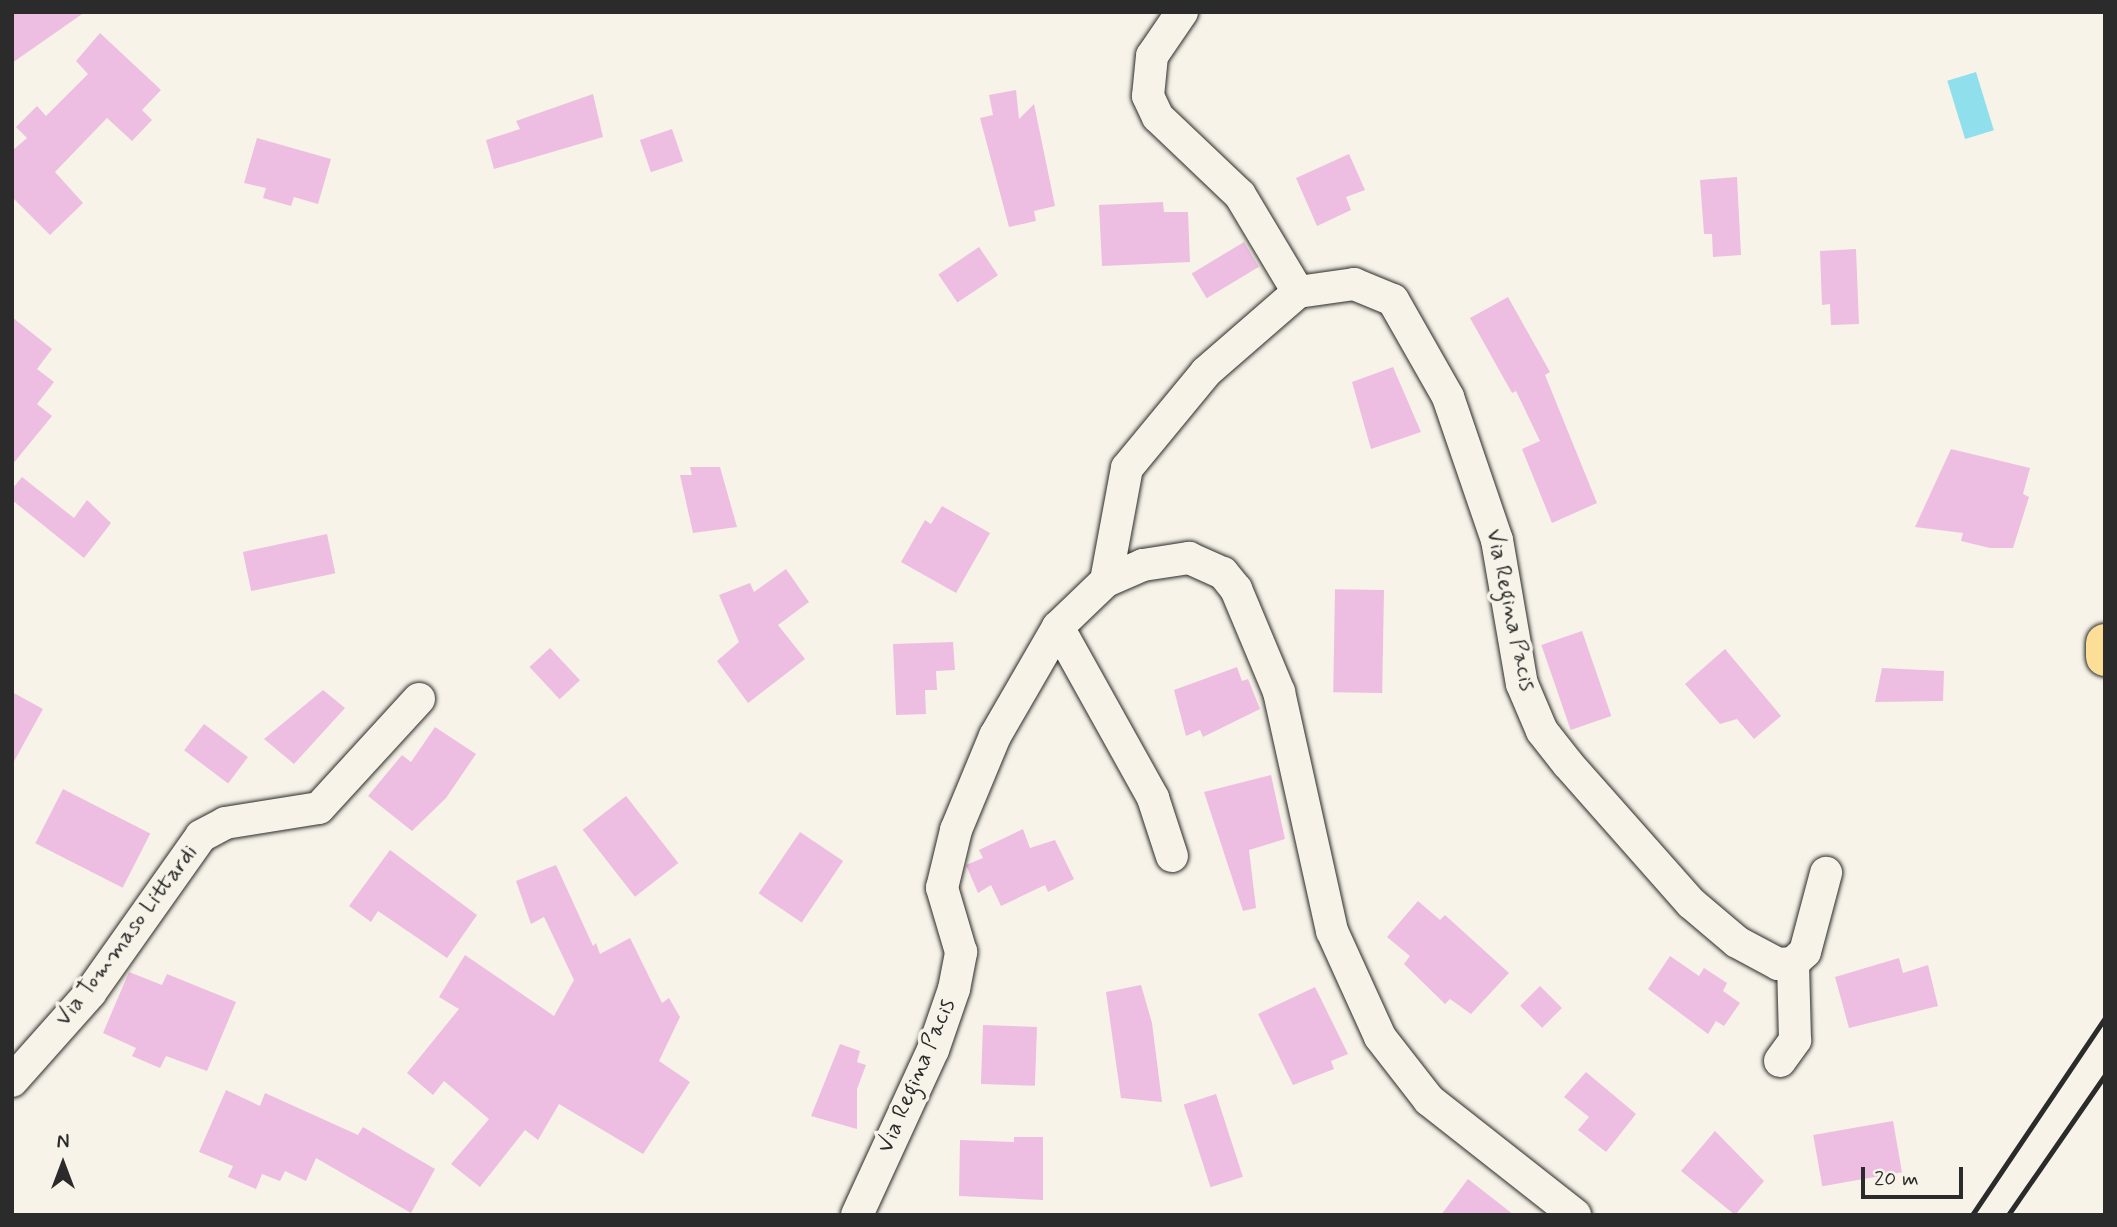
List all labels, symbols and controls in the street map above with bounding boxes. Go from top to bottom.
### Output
street label: Via Regina Pacis [1479,526,1541,694]
street label: Via Tommaso Littardi [49,839,205,1033]
street label: Via Regina Pacis [872,994,962,1158]
north arrow [28,1129,98,1199]
text: N [57,1130,69,1155]
scale bar [1865,1154,1966,1198]
text: 20 m [1874,1165,1919,1193]

